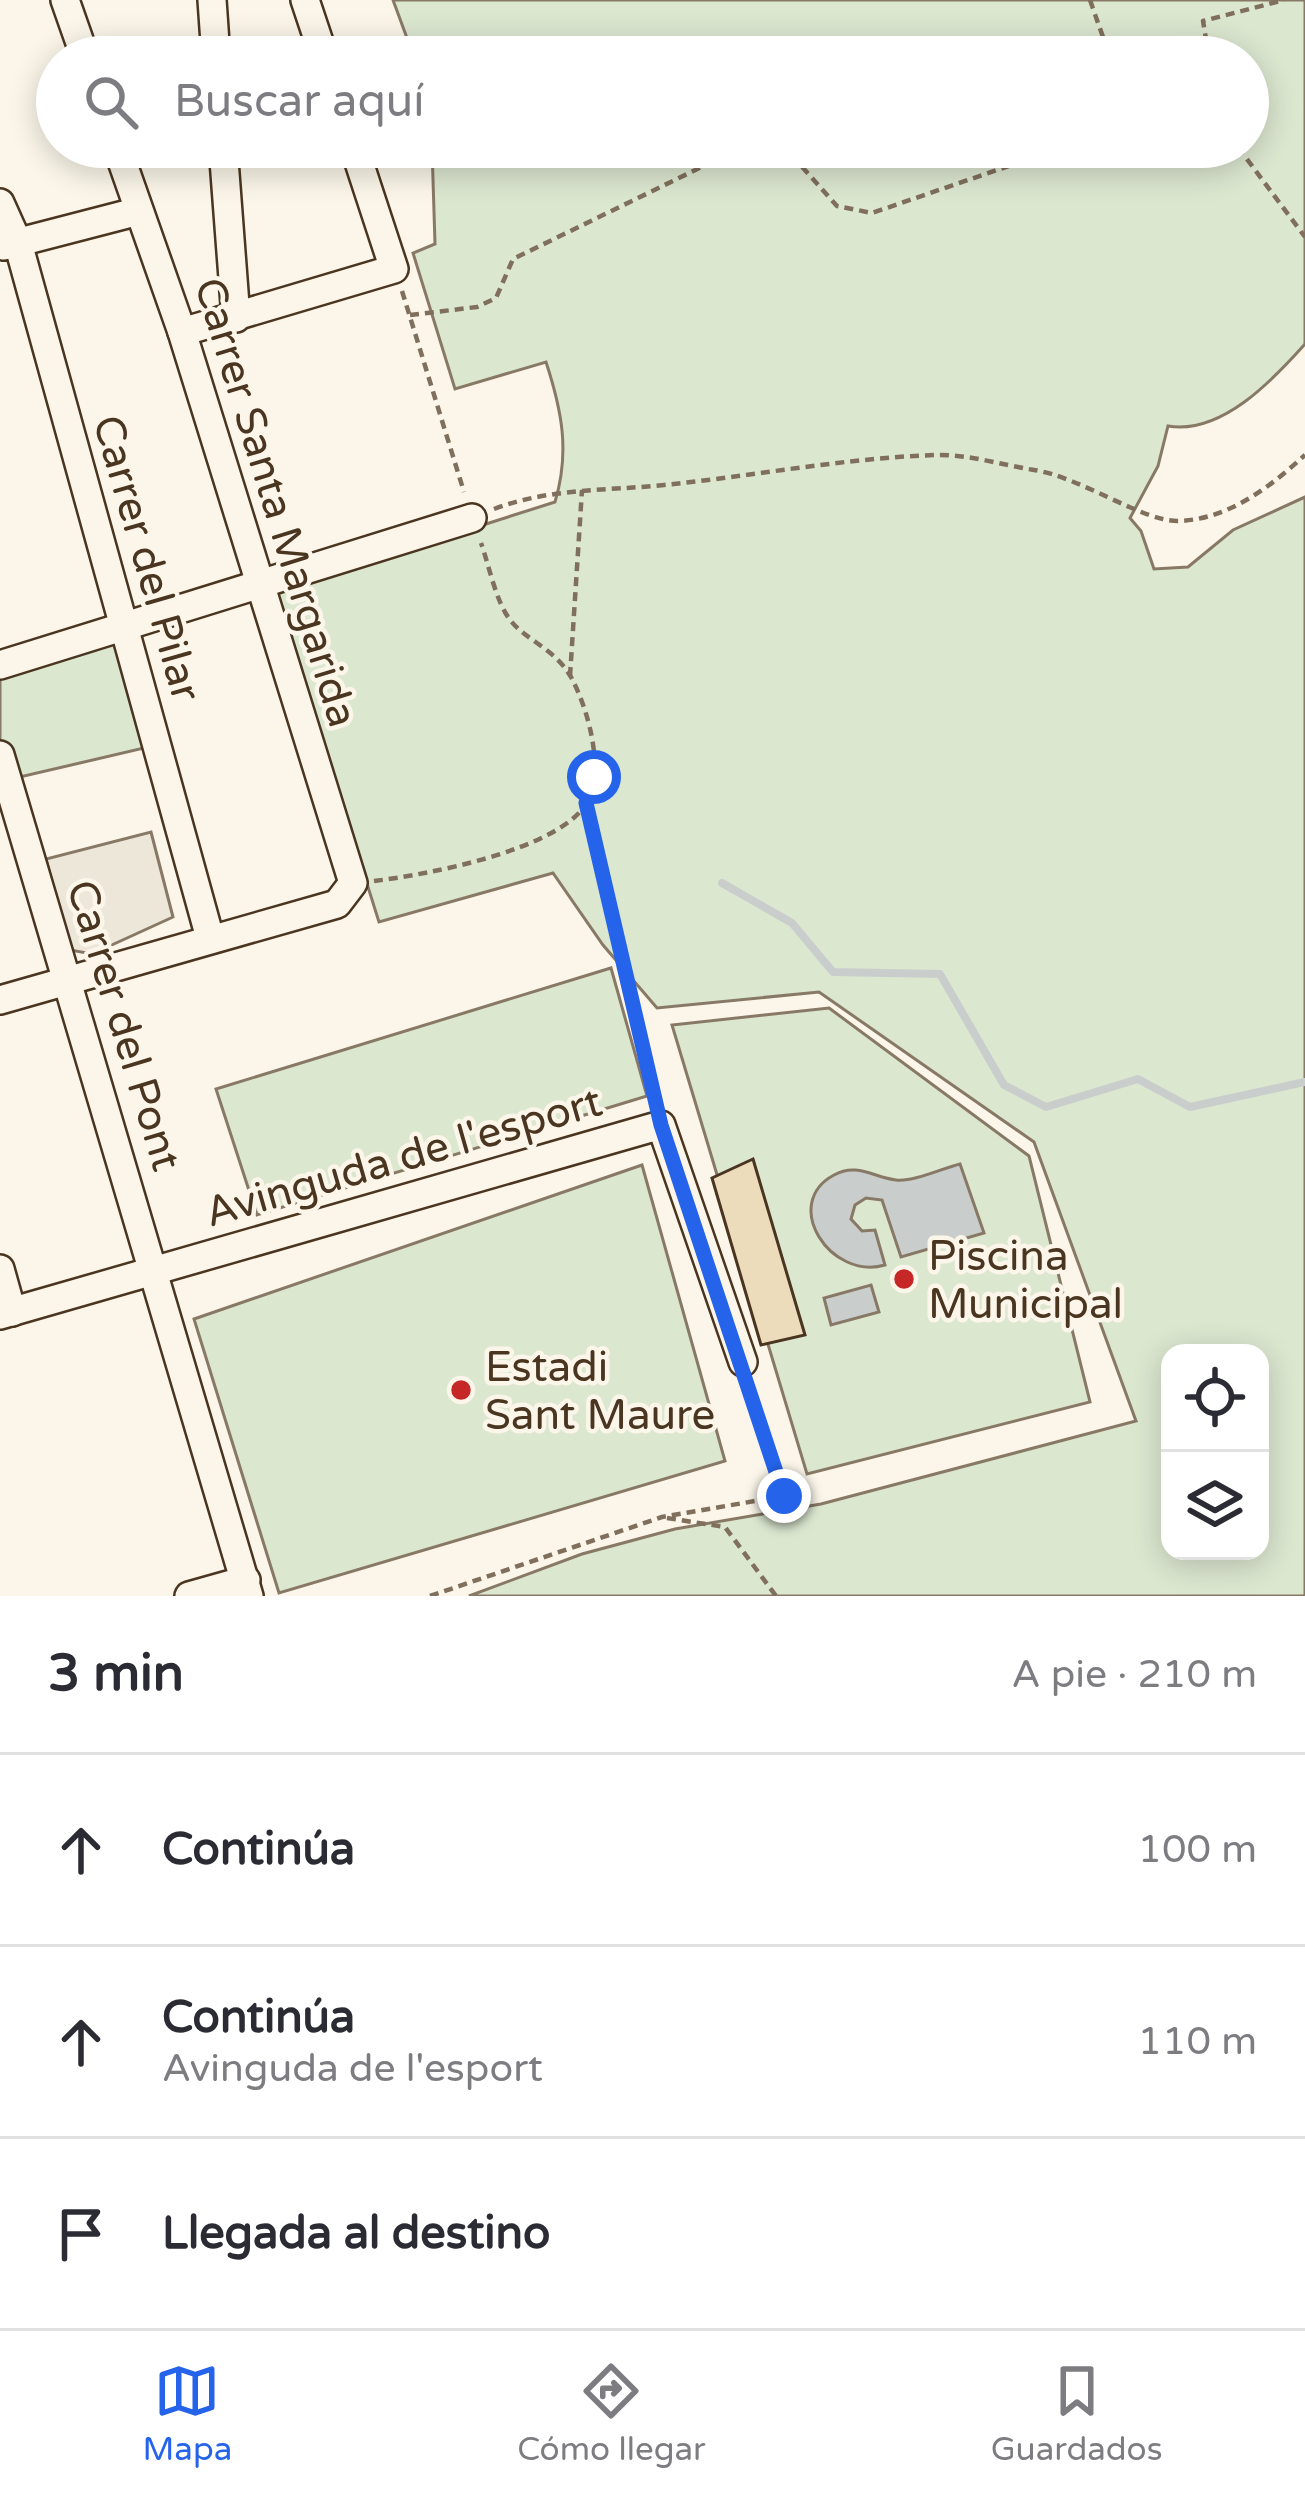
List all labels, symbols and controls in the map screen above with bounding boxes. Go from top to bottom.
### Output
search box [36,36,1269,168]
icon: search [78,69,144,135]
text: Buscar aquí [174,75,424,129]
street label: Carrer Santa Margarida [183,272,368,733]
street label: Carrer del Pilar [81,409,212,707]
route start [567,750,621,804]
street label: Carrer del Pont [55,874,192,1177]
street label: Avinguda de l'esport [199,1076,608,1239]
place label: Piscina Municipal [928,1231,1123,1330]
marker: Piscina Municipal [891,1266,917,1292]
place label: Estadi Sant Maure [485,1342,715,1441]
map controls [1161,1344,1269,1560]
button: locate [1161,1344,1269,1452]
marker: Estadi Sant Maure [448,1377,474,1403]
button: layers [1161,1452,1269,1560]
route end [757,1469,811,1523]
text: 3 min [48,1643,184,1705]
text: A pie · 210 m [1012,1651,1257,1698]
icon: ahead [48,1817,114,1883]
text: Continúa [162,1823,355,1877]
text: 100 m [1138,1826,1257,1873]
text: Continúa [162,1991,355,2045]
icon: ahead [48,2009,114,2075]
text: 110 m [1138,2018,1257,2065]
text: Avinguda de l'esport [162,2045,543,2092]
icon: arrive [48,2201,114,2267]
text: Llegada al destino [162,2207,550,2261]
tab: Mapa [142,2358,232,2469]
tab: Cómo llegar [517,2358,706,2469]
tab: Guardados [991,2358,1163,2469]

